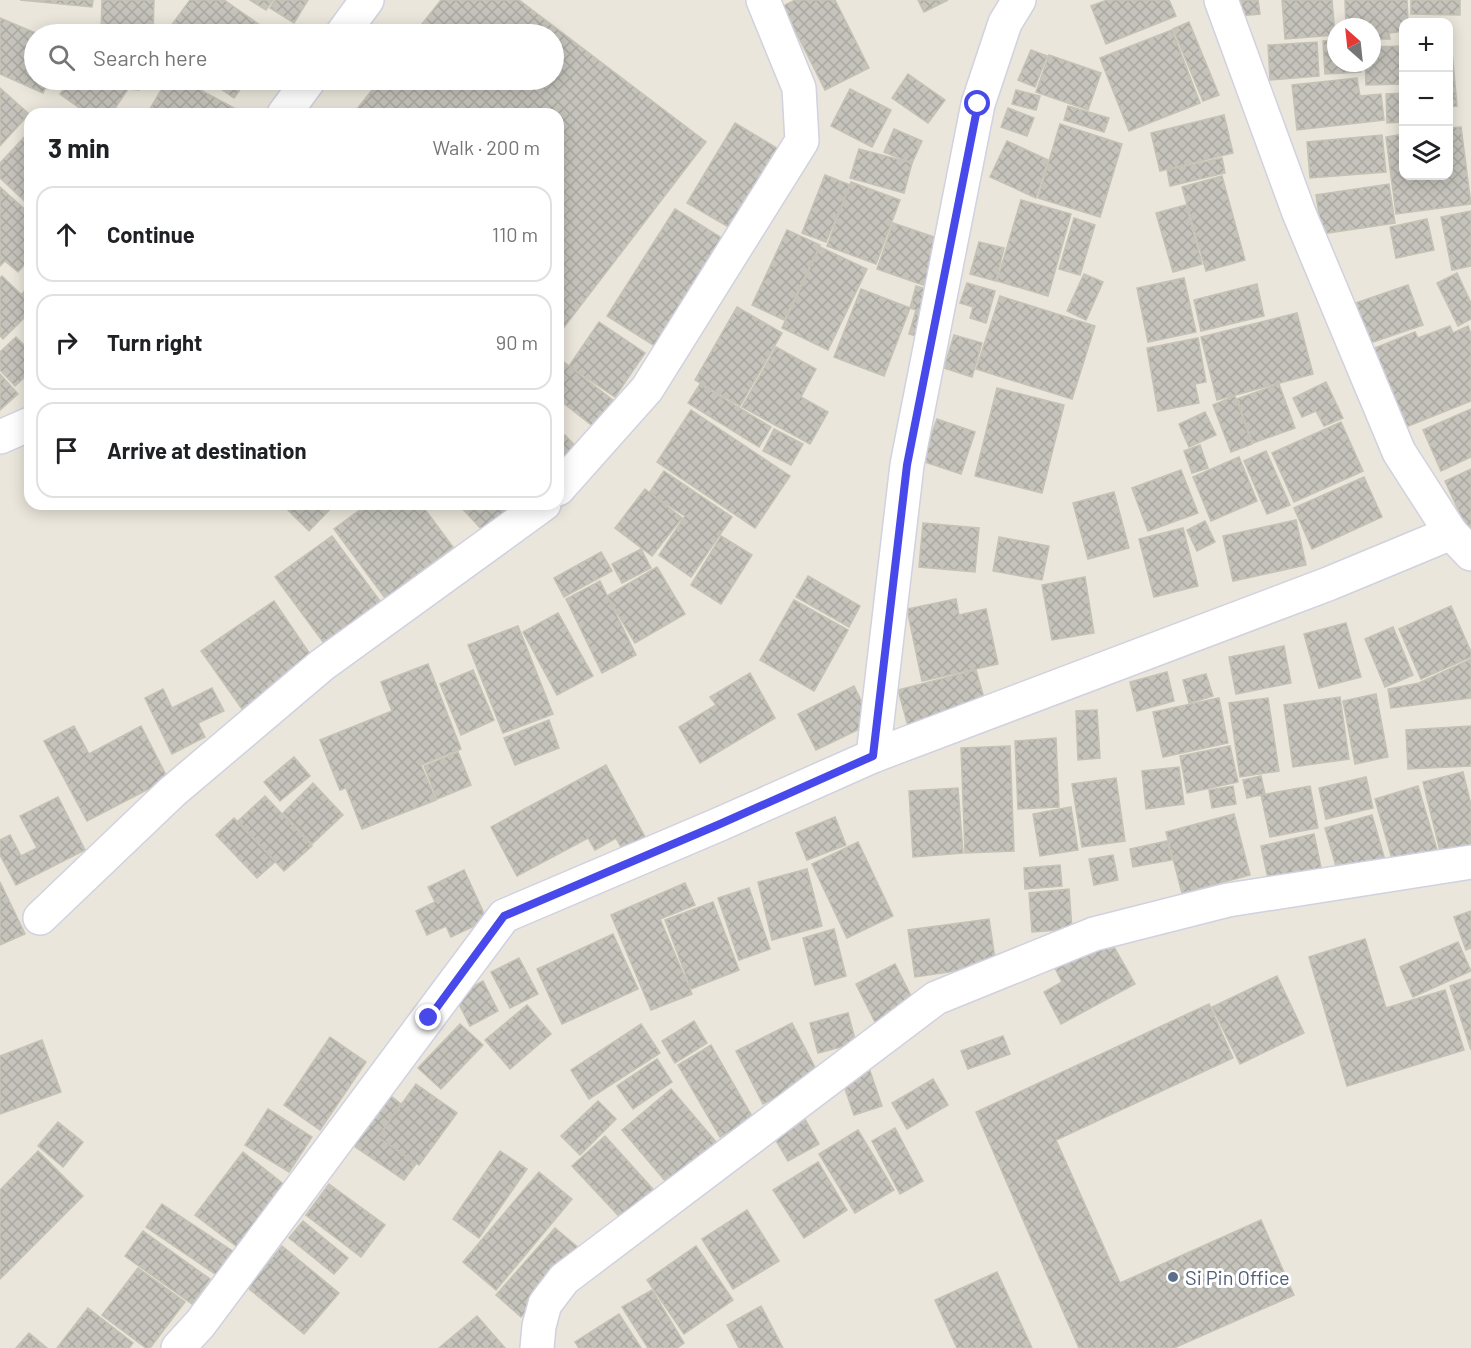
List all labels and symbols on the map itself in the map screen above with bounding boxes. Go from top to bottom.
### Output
north arrow [1327,18,1381,72]
route start [964,90,990,116]
route end [415,1004,441,1030]
place label: Si Pin Office [1185,1265,1290,1289]
marker: Si Pin Office [1166,1270,1180,1284]

